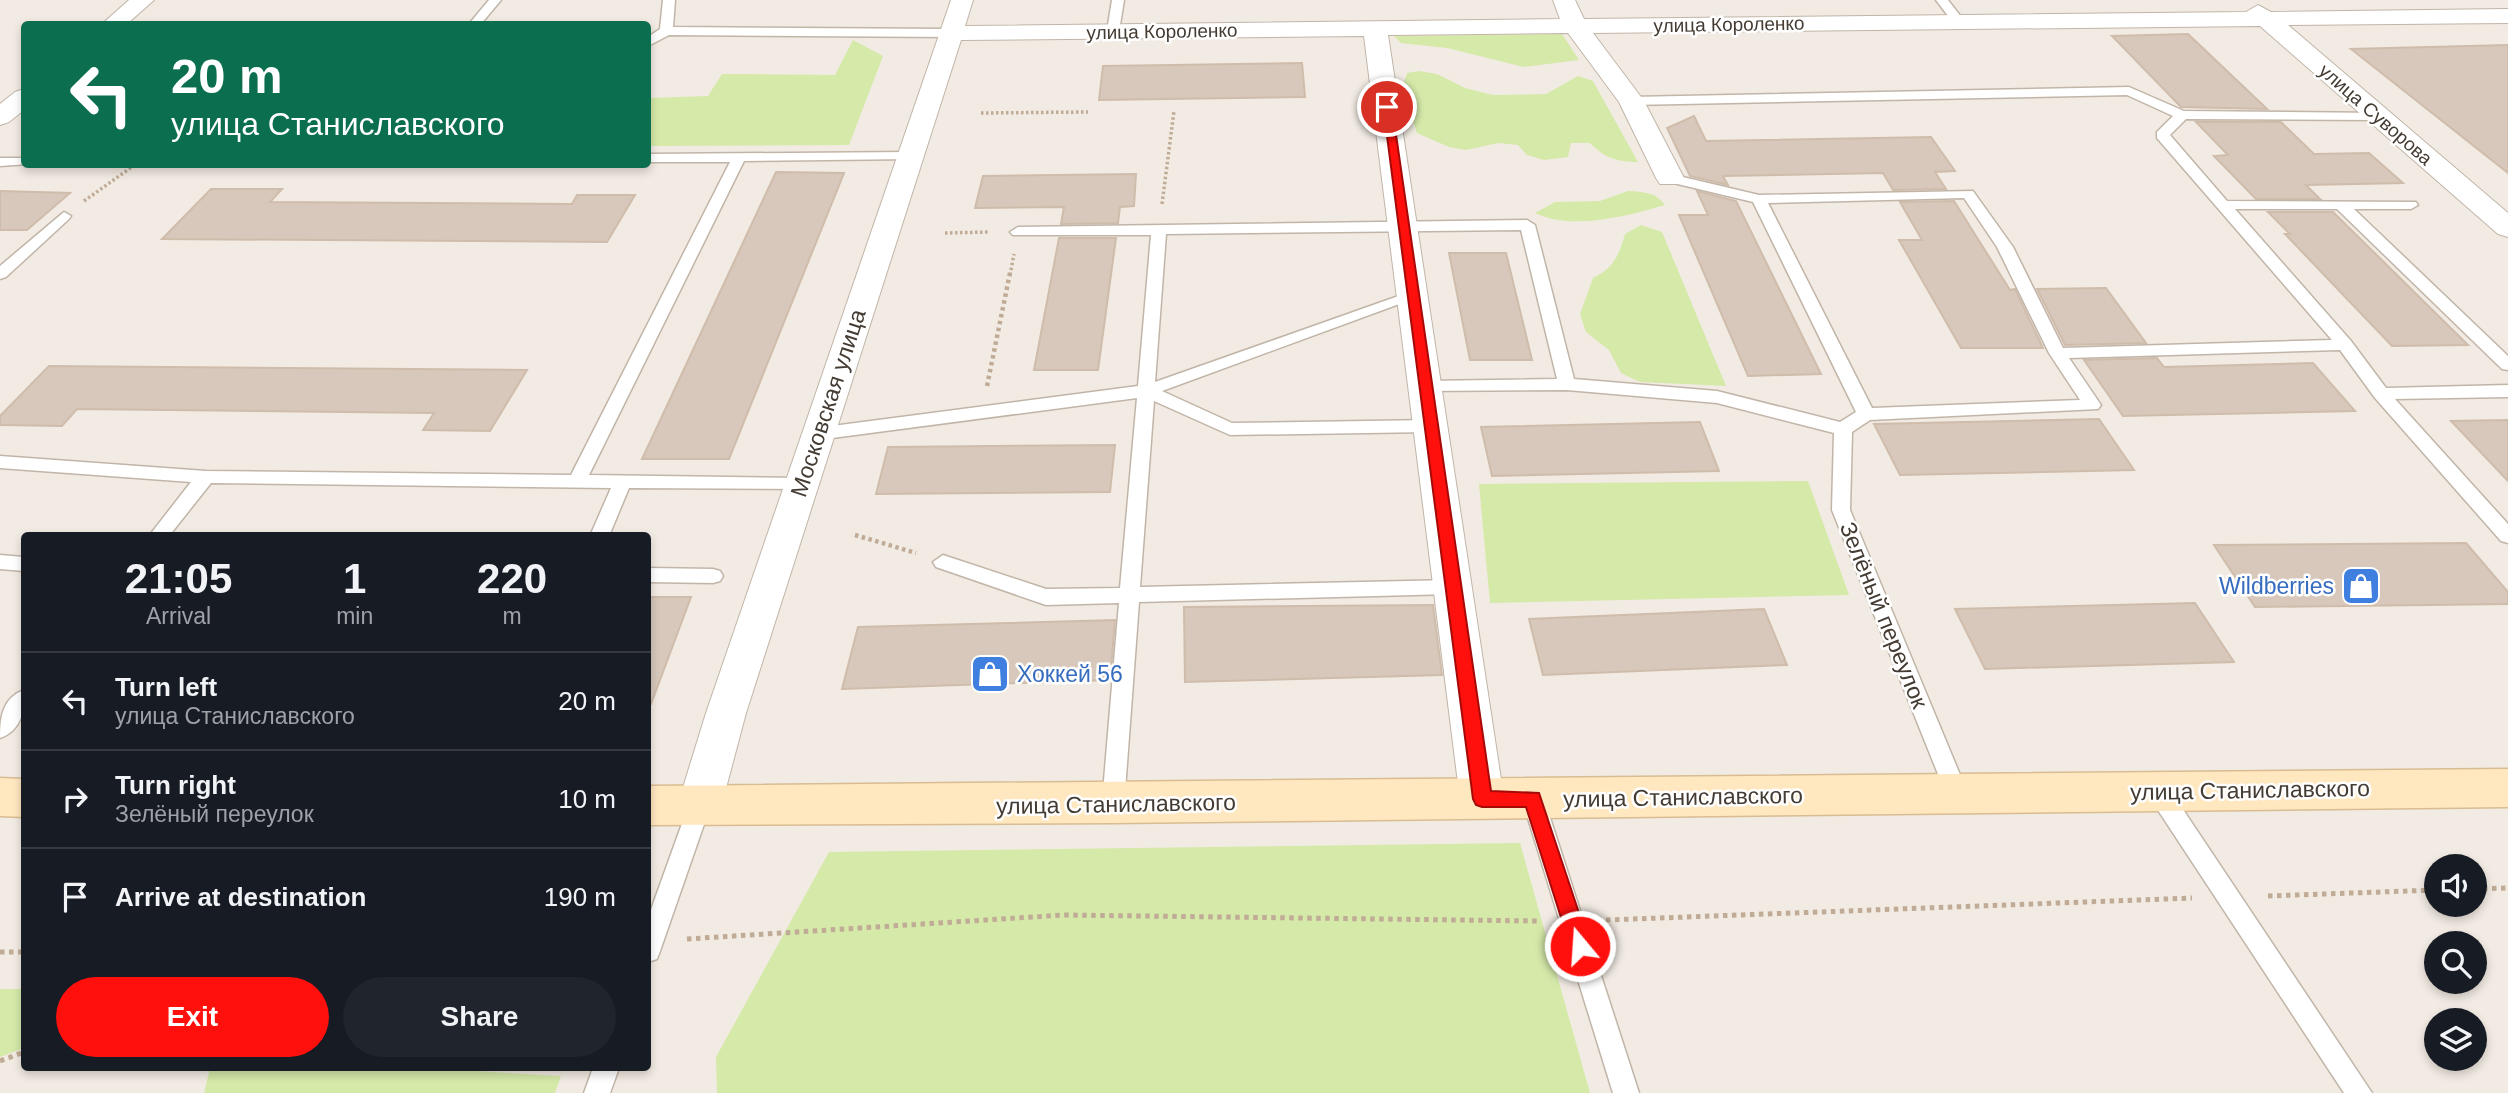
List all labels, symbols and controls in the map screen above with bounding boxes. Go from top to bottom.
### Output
street label: улица Короленко [1653,13,1805,36]
street label: улица Короленко [1086,20,1238,43]
icon: left [56,49,147,140]
text: 20 m [171,49,283,103]
street label: улица Суворова [2315,60,2437,169]
pin [1357,77,1417,137]
icon: arrive [1368,88,1406,126]
text: улица Станиславского [171,106,505,142]
street label: Московская улица [785,306,871,500]
street label: Зелёный переулок [1835,518,1934,713]
text: 21:05 [125,555,232,602]
text: 1 [343,555,366,602]
text: 220 [477,555,547,602]
shop icon: Wildberries [2340,565,2382,607]
place label: Wildberries [2219,573,2334,599]
text: Arrival [146,603,211,629]
text: min [336,603,373,629]
text: m [503,603,522,629]
shop icon: Хоккей 56 [969,653,1011,695]
place label: Хоккей 56 [1017,661,1123,687]
text: Turn left [115,672,217,702]
icon: left [56,682,94,720]
text: 20 m [558,686,616,716]
text: улица Станиславского [115,703,355,729]
text: Turn right [115,770,236,800]
street label: улица Станиславского [2130,775,2370,805]
icon: right [56,780,94,818]
street label: улица Станиславского [1563,782,1803,812]
text: 10 m [558,784,616,814]
street label: улица Станиславского [996,789,1236,819]
text: Зелёный переулок [115,801,314,827]
map controls [2424,854,2487,1071]
button: sound [2424,854,2487,917]
icon: arrive [56,878,94,916]
text: Arrive at destination [115,882,366,912]
text: 190 m [544,882,616,912]
position arrow [1543,909,1617,983]
button: search [2424,931,2487,994]
button: Exit [56,977,329,1057]
button: Share [343,977,616,1057]
button: layers [2424,1008,2487,1071]

